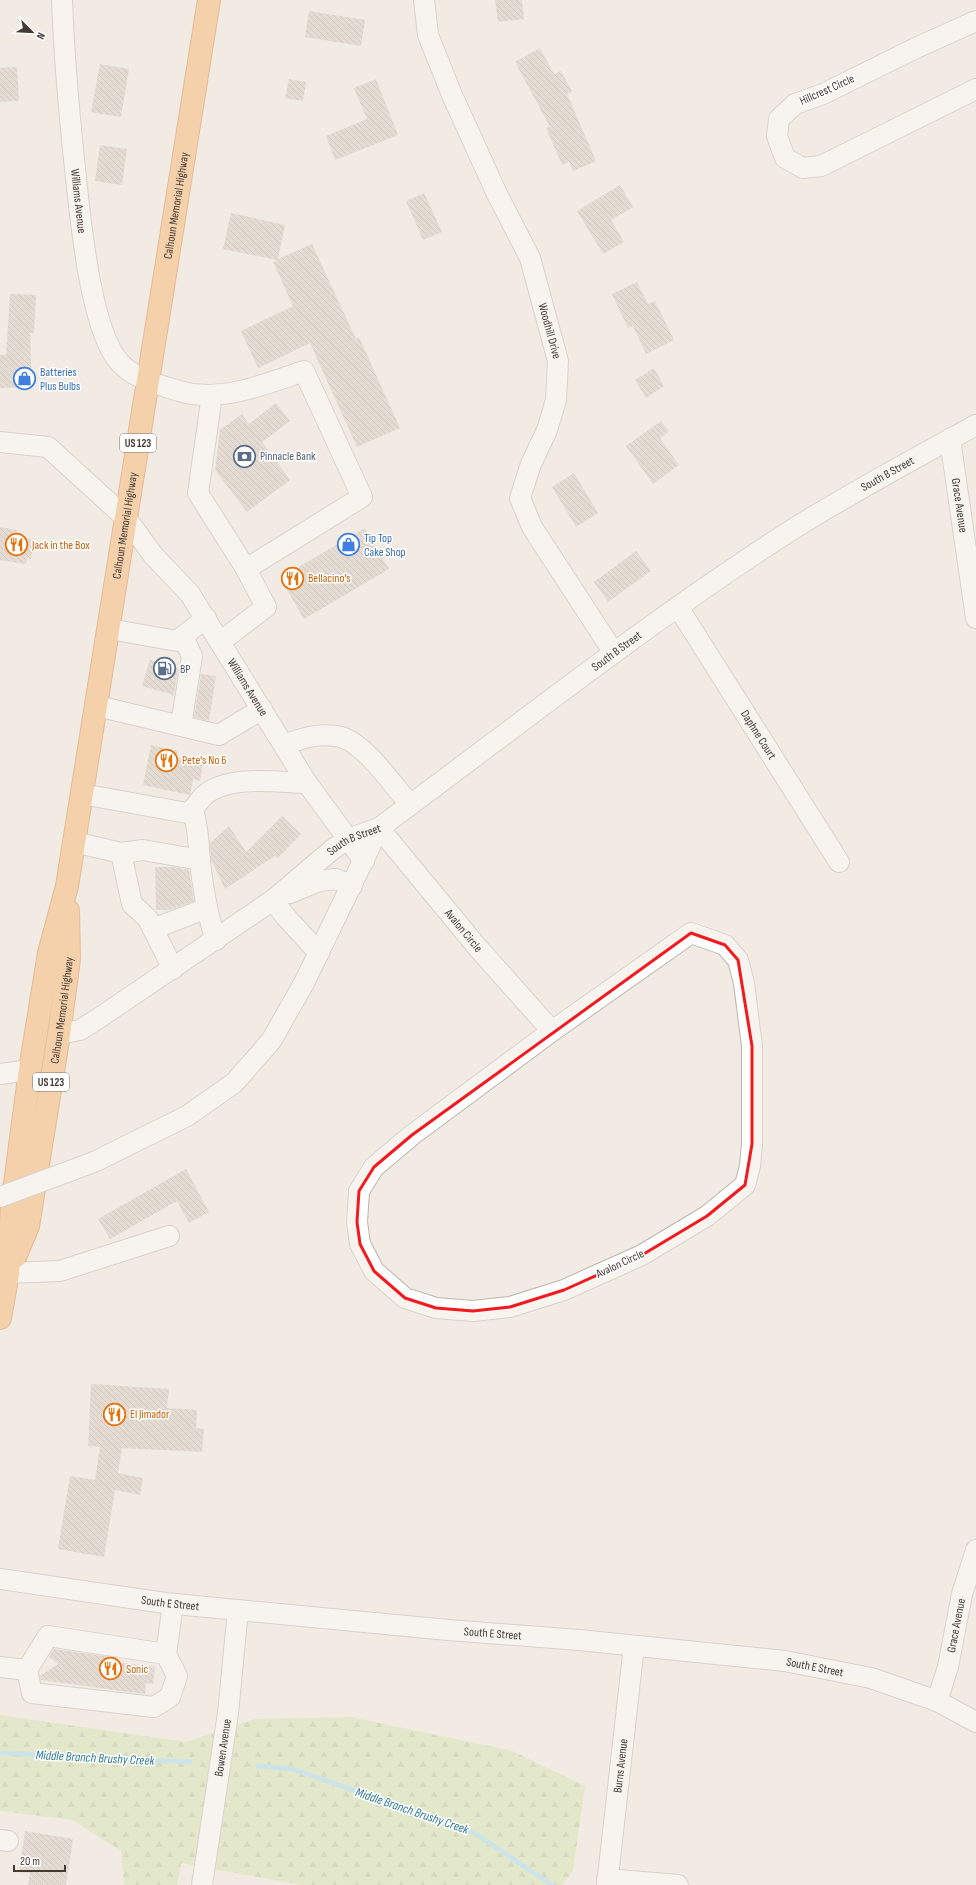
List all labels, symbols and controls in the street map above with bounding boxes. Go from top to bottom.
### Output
north arrow [12,12,52,52]
text: N [33,31,48,41]
street label: Hillcrest Circle [797,71,857,109]
street label: Calhoun Memorial Highway [160,151,192,260]
street label: Williams Avenue [68,168,90,234]
street label: Woodhill Drive [535,301,565,361]
place label: Batteries Plus Bulbs [40,365,80,394]
shop icon: Batteries Plus Bulbs [11,366,37,392]
road number: US 123 [120,434,156,452]
bank icon: Pinnacle Bank [232,443,258,469]
place label: Pinnacle Bank [260,449,316,464]
street label: South B Street [858,453,917,495]
street label: Calhoun Memorial Highway [109,471,141,580]
street label: Grace Avenue [948,477,971,534]
place label: Tip Top Cake Shop [364,531,406,560]
restaurant icon: Jack in the Box [3,532,29,558]
shop icon: Tip Top Cake Shop [336,532,362,558]
place label: Jack in the Box [31,538,90,553]
restaurant icon: Bellacino's [279,565,305,591]
place label: Bellacino's [308,571,351,586]
street label: South B Street [588,627,645,674]
fuel station icon: BP [151,656,177,682]
street label: Williams Avenue [224,656,271,719]
place label: BP [180,662,190,677]
street label: Daphne Court [737,707,780,762]
restaurant icon: Pete's No 6 [154,747,180,773]
place label: Pete's No 6 [182,753,227,768]
street label: South B Street [323,820,383,859]
street label: Avalon Circle [441,905,486,956]
street label: Calhoun Memorial Highway [47,955,77,1065]
road number: US 123 [33,1073,69,1091]
street label: Avalon Circle [593,1246,647,1282]
restaurant icon: El Jimador [101,1401,127,1427]
place label: El Jimador [130,1407,170,1422]
street label: South E Street [140,1592,200,1614]
street label: Grace Avenue [943,1597,969,1654]
street label: South E Street [463,1624,523,1643]
street label: South E Street [785,1654,845,1680]
restaurant icon: Sonic [97,1656,123,1682]
place label: Sonic [126,1662,148,1677]
street label: Bowen Avenue [211,1717,235,1777]
street label: Burns Avenue [610,1738,631,1794]
water label: Middle Branch Brushy Creek [35,1747,156,1769]
water label: Middle Branch Brushy Creek [353,1784,472,1838]
scale bar [14,1847,65,1873]
text: 20 m [20,1854,40,1869]

